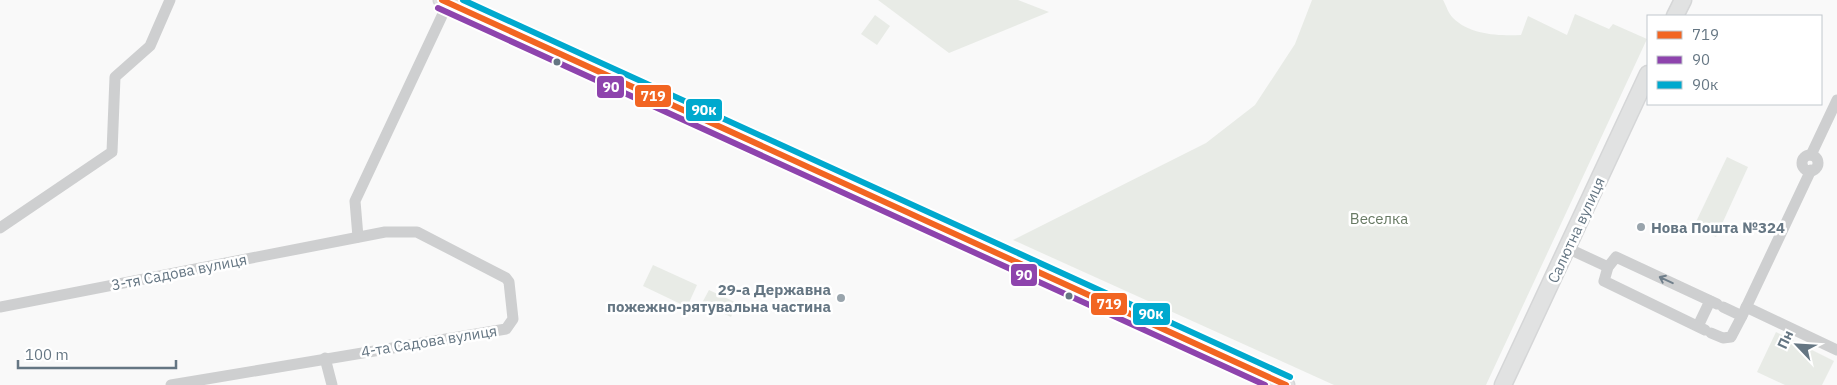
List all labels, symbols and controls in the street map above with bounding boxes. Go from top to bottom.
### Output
legend [1647,15,1822,105]
text: 719 [1692,25,1719,44]
text: 90 [1692,50,1710,69]
unlabelled marker [552,57,562,67]
line badge: 90 [596,75,625,99]
text: 90к [1692,75,1718,94]
text: 90 [603,78,619,96]
line badge: 719 [634,84,672,108]
text: 719 [640,87,666,105]
line badge: 90к [685,98,723,122]
text: 90к [691,101,717,119]
street label: Салютна вулиця [1543,174,1609,286]
park label: Веселка [1350,209,1408,228]
place label: Нова Пошта №324 [1651,218,1785,237]
marker: Нова Пошта №324 [1635,221,1647,233]
street label: 3-тя Садова вулиця [110,250,248,294]
line badge: 90 [1010,263,1038,287]
text: 90 [1016,266,1032,284]
one-way arrow [1659,275,1674,284]
place label: 29-а Державна пожежно-рятувальна частина [607,280,831,316]
unlabelled marker [1064,291,1074,301]
marker: 29-а Державна пожежно-рятувальна частина [835,292,847,304]
line badge: 719 [1090,292,1128,316]
text: 719 [1096,295,1122,313]
line badge: 90к [1132,302,1171,326]
text: 90к [1138,305,1164,323]
north arrow [1772,320,1822,370]
street label: 4-та Садова вулиця [360,321,498,361]
text: Пн [1773,327,1797,352]
scale bar [18,338,175,370]
text: 100 m [25,345,69,364]

